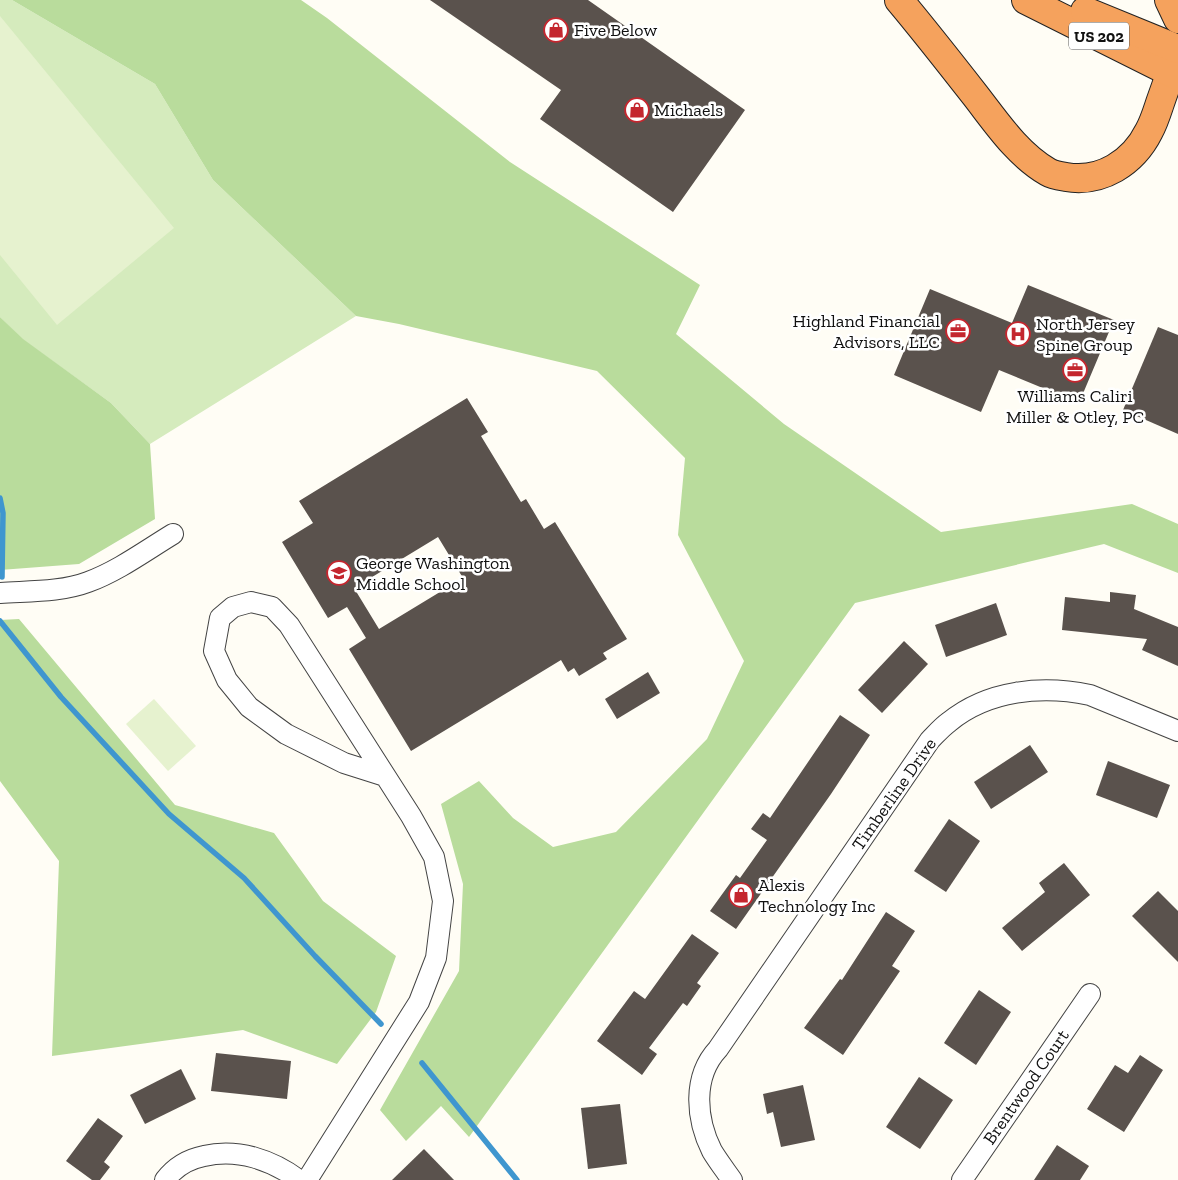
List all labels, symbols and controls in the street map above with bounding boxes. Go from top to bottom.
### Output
shop icon: Five Below [543,17,569,43]
place label: Five Below [574,19,657,41]
road number: US 202 [1069,22,1129,50]
shop icon: Michaels [624,97,650,123]
place label: Michaels [654,99,723,121]
place label: Highland Financial Advisors, LLC [792,310,940,353]
place label: North Jersey Spine Group [1036,313,1136,356]
office icon: Highland Financial Advisors, LLC [945,318,971,344]
hospital icon: North Jersey Spine Group [1005,321,1031,347]
office icon: Williams Caliri Miller & Otley, PC [1062,357,1088,383]
place label: Williams Caliri Miller & Otley, PC [1006,385,1144,428]
place label: George Washington Middle School [356,552,510,595]
school or university icon: George Washington Middle School [326,560,352,586]
street label: Timberline Drive [847,733,941,855]
place label: Alexis Technology Inc [758,874,876,917]
shop icon: Alexis Technology Inc [728,882,754,908]
street label: Brentwood Court [978,1025,1074,1149]

